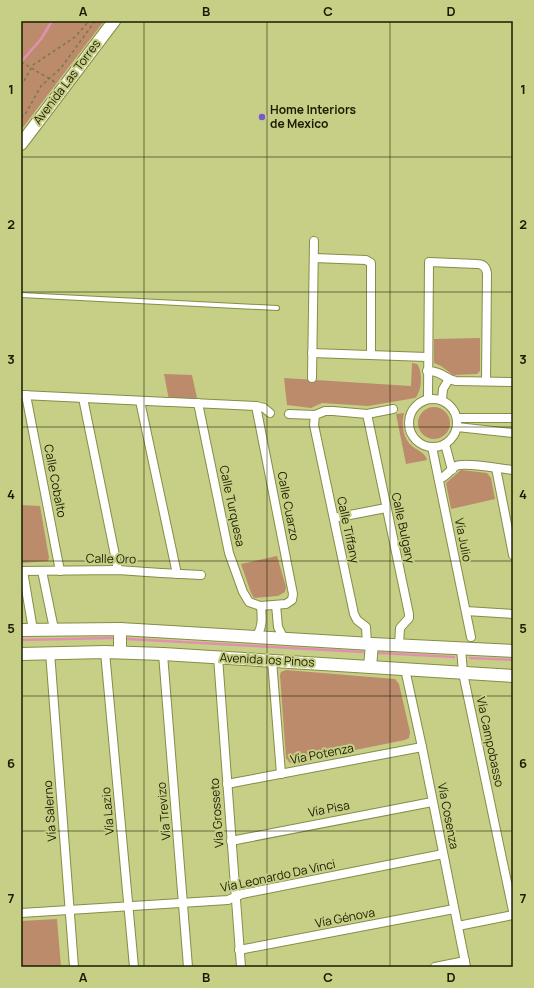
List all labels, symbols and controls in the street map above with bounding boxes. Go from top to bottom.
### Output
text: A [79,2,88,20]
text: B [202,2,210,20]
text: C [323,2,333,20]
text: D [446,2,456,20]
street label: Avenida Las Torres [29,36,104,128]
text: 1 [8,80,14,98]
text: 1 [520,80,526,98]
place label: Home Interiors de Mexico [270,101,356,132]
marker: Home Interiors de Mexico [257,112,267,122]
text: 2 [7,215,15,233]
text: 2 [519,215,527,233]
text: 3 [7,350,15,368]
text: 3 [519,350,527,368]
street label: Calle Cobalto [40,443,71,519]
street label: Calle Turquesa [216,464,249,548]
street label: Calle Cuarzo [273,470,304,542]
text: 4 [7,485,15,503]
text: 4 [519,485,527,503]
street label: Calle Bulgary [388,491,419,565]
street label: Calle Tiffany [333,495,364,566]
street label: Vía Julio [451,517,476,563]
street label: Calle Oro [86,550,136,567]
text: 5 [7,619,15,637]
text: 5 [519,619,527,637]
street label: Avenida los Pinos [219,649,315,670]
street label: Vía Campobasso [473,695,508,789]
street label: Vía Potenza [289,739,355,768]
text: 6 [7,754,15,772]
text: 6 [519,754,527,772]
street label: Vía Grosseto [206,778,227,848]
street label: Vía Salerno [39,780,60,842]
street label: Vía Trevizo [152,781,175,841]
street label: Vía Cosenza [434,781,463,851]
street label: Vía Lazio [97,786,118,836]
street label: Vía Pisa [307,796,351,821]
street label: Vía Leonardo Da Vinci [219,855,337,896]
text: 7 [8,889,15,907]
text: 7 [520,889,527,907]
street label: Vía Génova [314,903,376,932]
text: A [79,968,88,986]
text: B [202,968,210,986]
text: C [323,968,333,986]
text: D [446,968,456,986]

